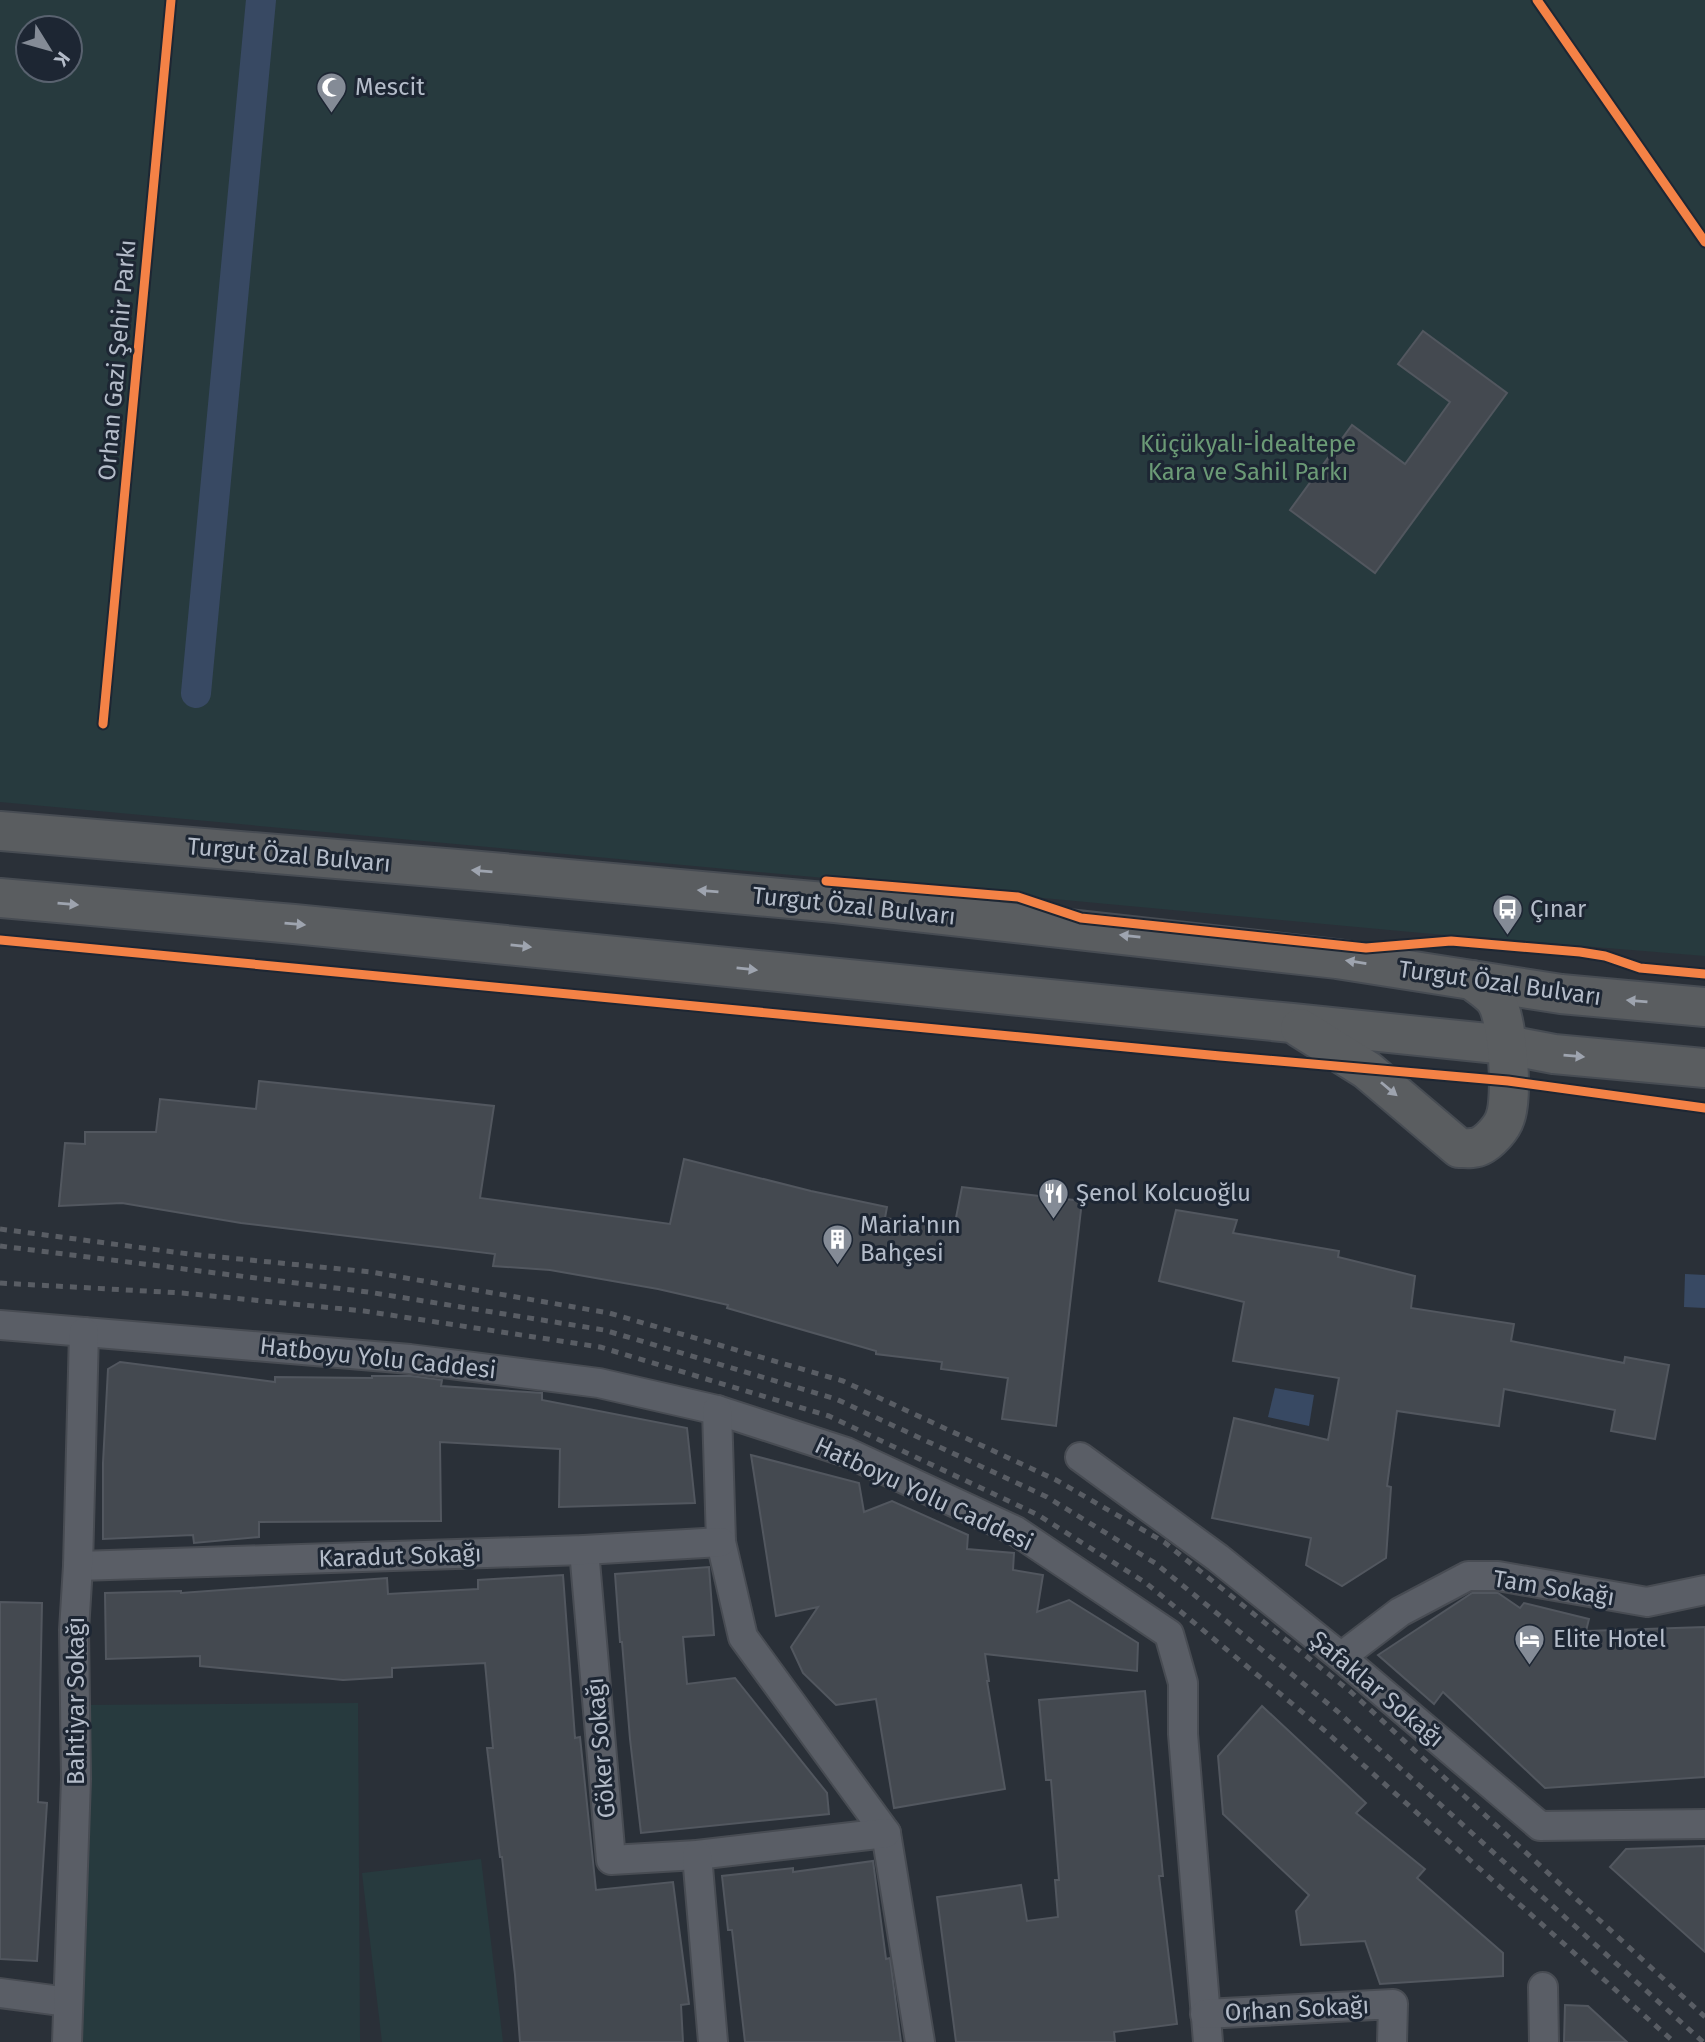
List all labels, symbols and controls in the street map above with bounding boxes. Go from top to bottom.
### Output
north arrow [14,14,84,84]
text: K [49,47,75,71]
mosque icon: Mescit [315,70,349,114]
place label: Mescit [355,73,425,101]
street label: Orhan Gazi Şehir Parkı [93,238,141,482]
park label: Küçükyalı-İdealtepe Kara ve Sahil Parkı [1140,430,1356,486]
street label: Turgut Özal Bulvarı [186,832,392,878]
one-way arrow [471,865,493,876]
street label: Turgut Özal Bulvarı [751,881,957,931]
one-way arrow [697,885,719,896]
bus stop icon: Çınar [1490,892,1524,936]
place label: Çınar [1530,895,1587,923]
one-way arrow [57,898,79,909]
one-way arrow [284,919,306,930]
one-way arrow [1118,930,1140,941]
one-way arrow [510,941,532,952]
street label: Turgut Özal Bulvarı [1397,955,1603,1011]
one-way arrow [1345,956,1367,967]
one-way arrow [737,964,759,975]
one-way arrow [1626,995,1648,1006]
one-way arrow [1563,1051,1585,1062]
one-way arrow [1380,1081,1398,1097]
restaurant icon: Şenol Kolcuoğlu [1036,1176,1070,1220]
place label: Şenol Kolcuoğlu [1076,1179,1251,1207]
place label: Maria'nın Bahçesi [860,1211,961,1267]
building icon: Maria'nın Bahçesi [820,1222,854,1266]
street label: Hatboyu Yolu Caddesi [258,1332,498,1384]
street label: Hatboyu Yolu Caddesi [810,1431,1038,1557]
street label: Karadut Sokağı [318,1539,482,1573]
street label: Tam Sokağı [1491,1565,1617,1611]
street label: Bahtiyar Sokağı [62,1617,90,1785]
hotel icon: Elite Hotel [1513,1622,1547,1666]
street label: Şafaklar Sokağı [1305,1625,1449,1753]
place label: Elite Hotel [1553,1625,1666,1653]
street label: Göker Sokağı [581,1677,621,1819]
street label: Orhan Sokağı [1224,1991,1370,2027]

